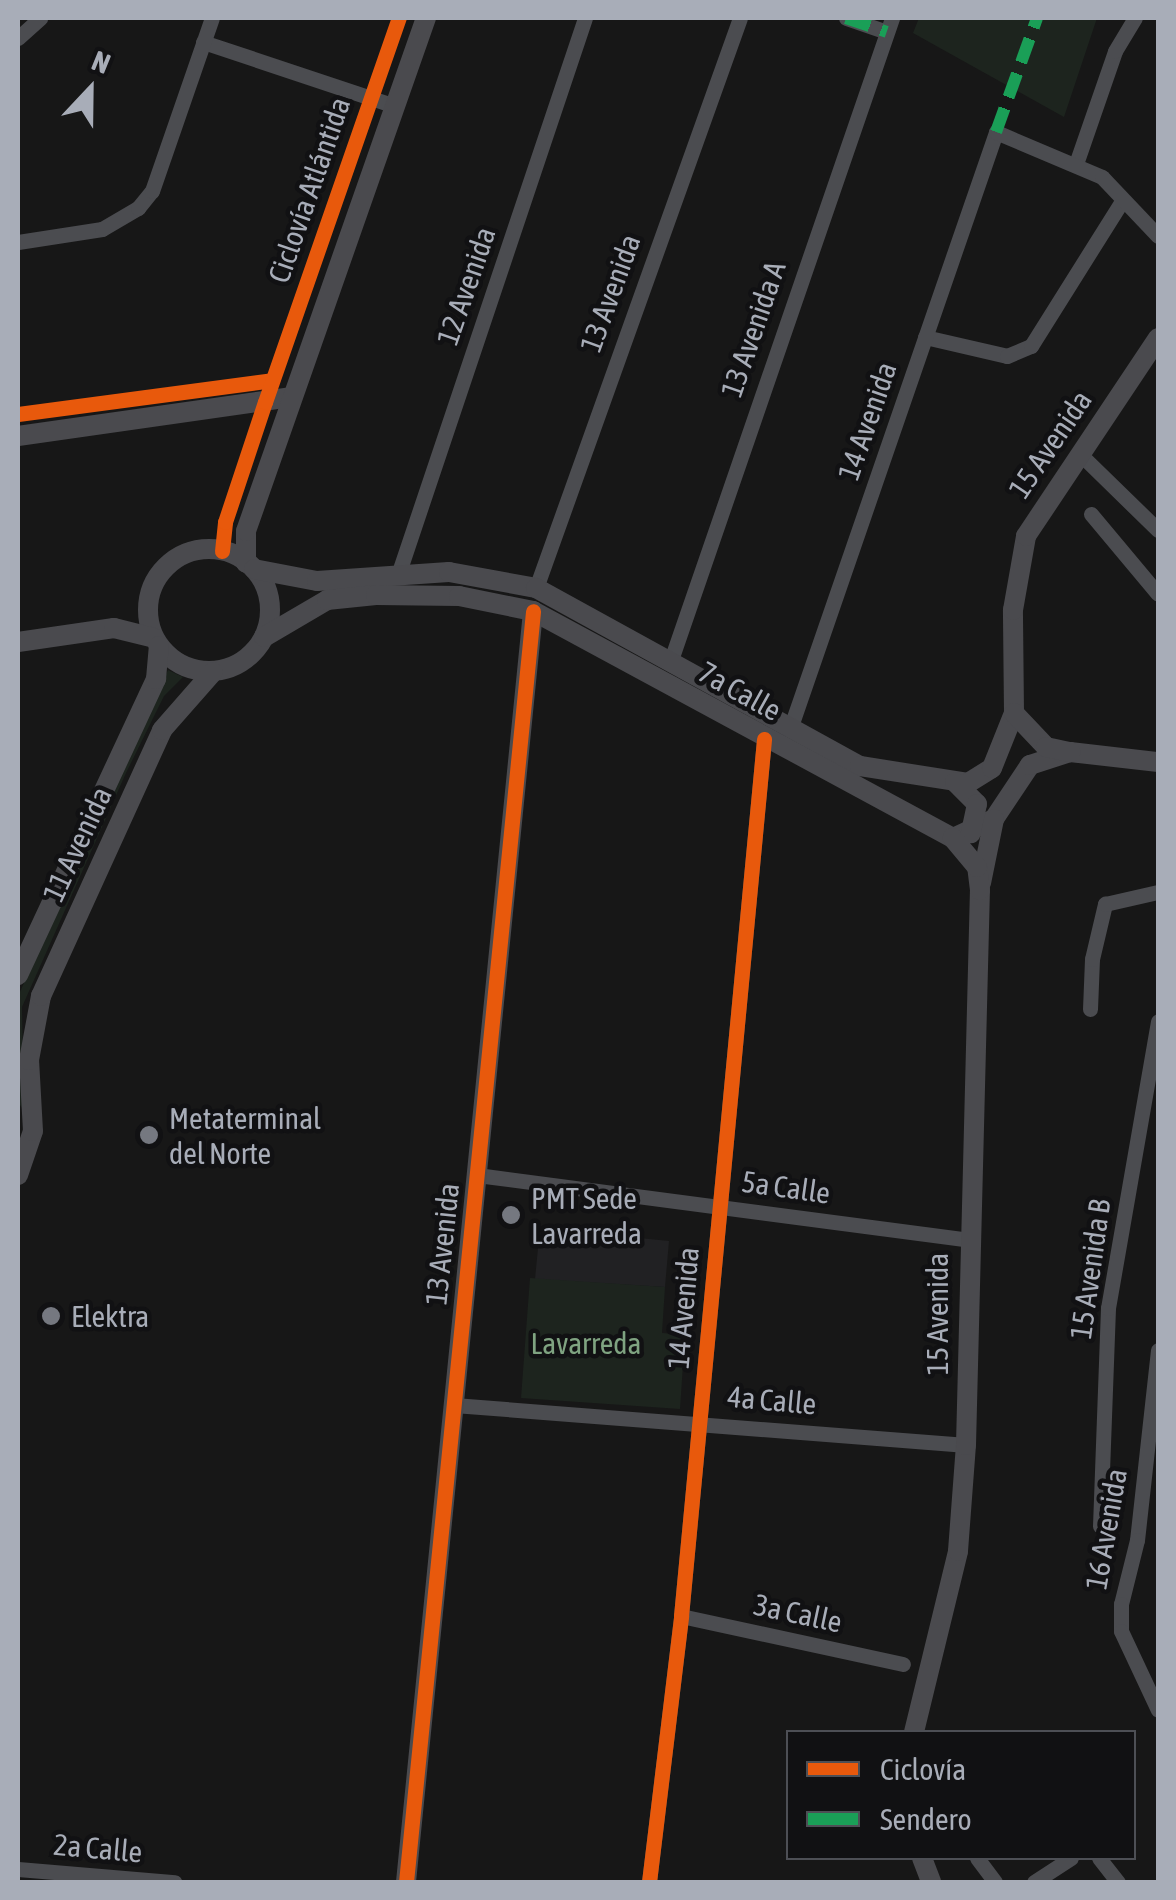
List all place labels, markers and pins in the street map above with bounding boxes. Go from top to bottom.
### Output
place label: Metaterminal del Norte [169,1100,321,1170]
marker: Metaterminal del Norte [138,1124,160,1146]
place label: PMT Sede Lavarreda [531,1180,642,1250]
marker: PMT Sede Lavarreda [500,1204,522,1226]
place label: Elektra [71,1298,149,1334]
marker: Elektra [40,1305,62,1327]

